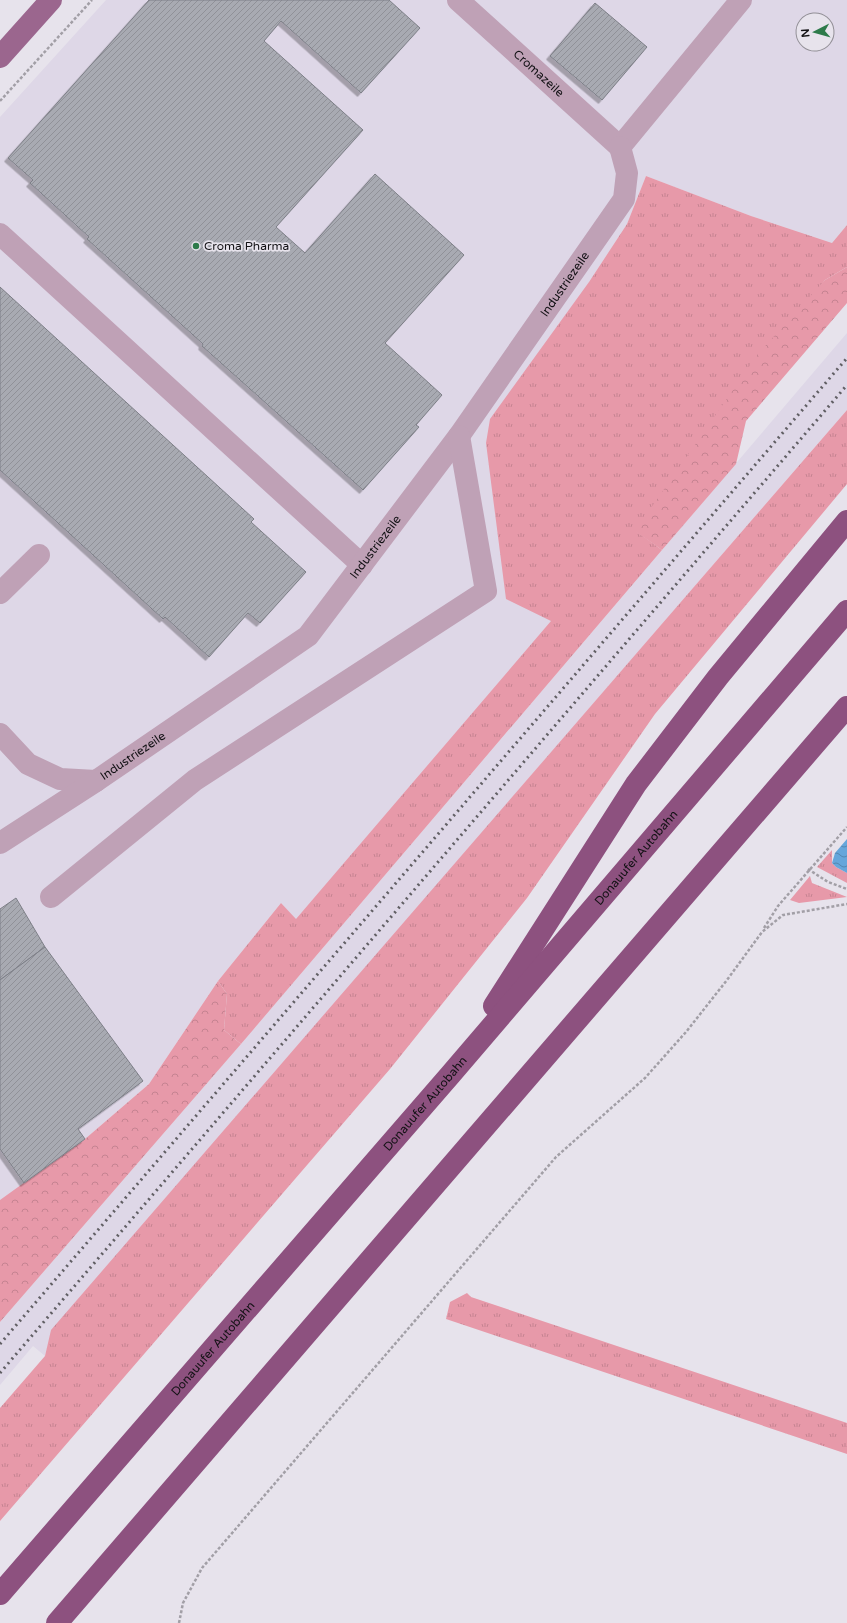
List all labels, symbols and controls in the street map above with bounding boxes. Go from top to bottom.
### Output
north arrow [795,12,835,52]
text: N [799,28,812,38]
street label: Cromazeile [511,47,567,100]
place label: Croma Pharma [204,239,289,253]
marker: Croma Pharma [191,241,201,251]
street label: Industriezeile [537,249,592,319]
street label: Industriezeile [347,512,404,581]
street label: Industriezeile [98,729,168,783]
street label: Donauufer Autobahn [592,807,680,908]
street label: Donauufer Autobahn [381,1054,470,1154]
street label: Donauufer Autobahn [168,1298,258,1399]

